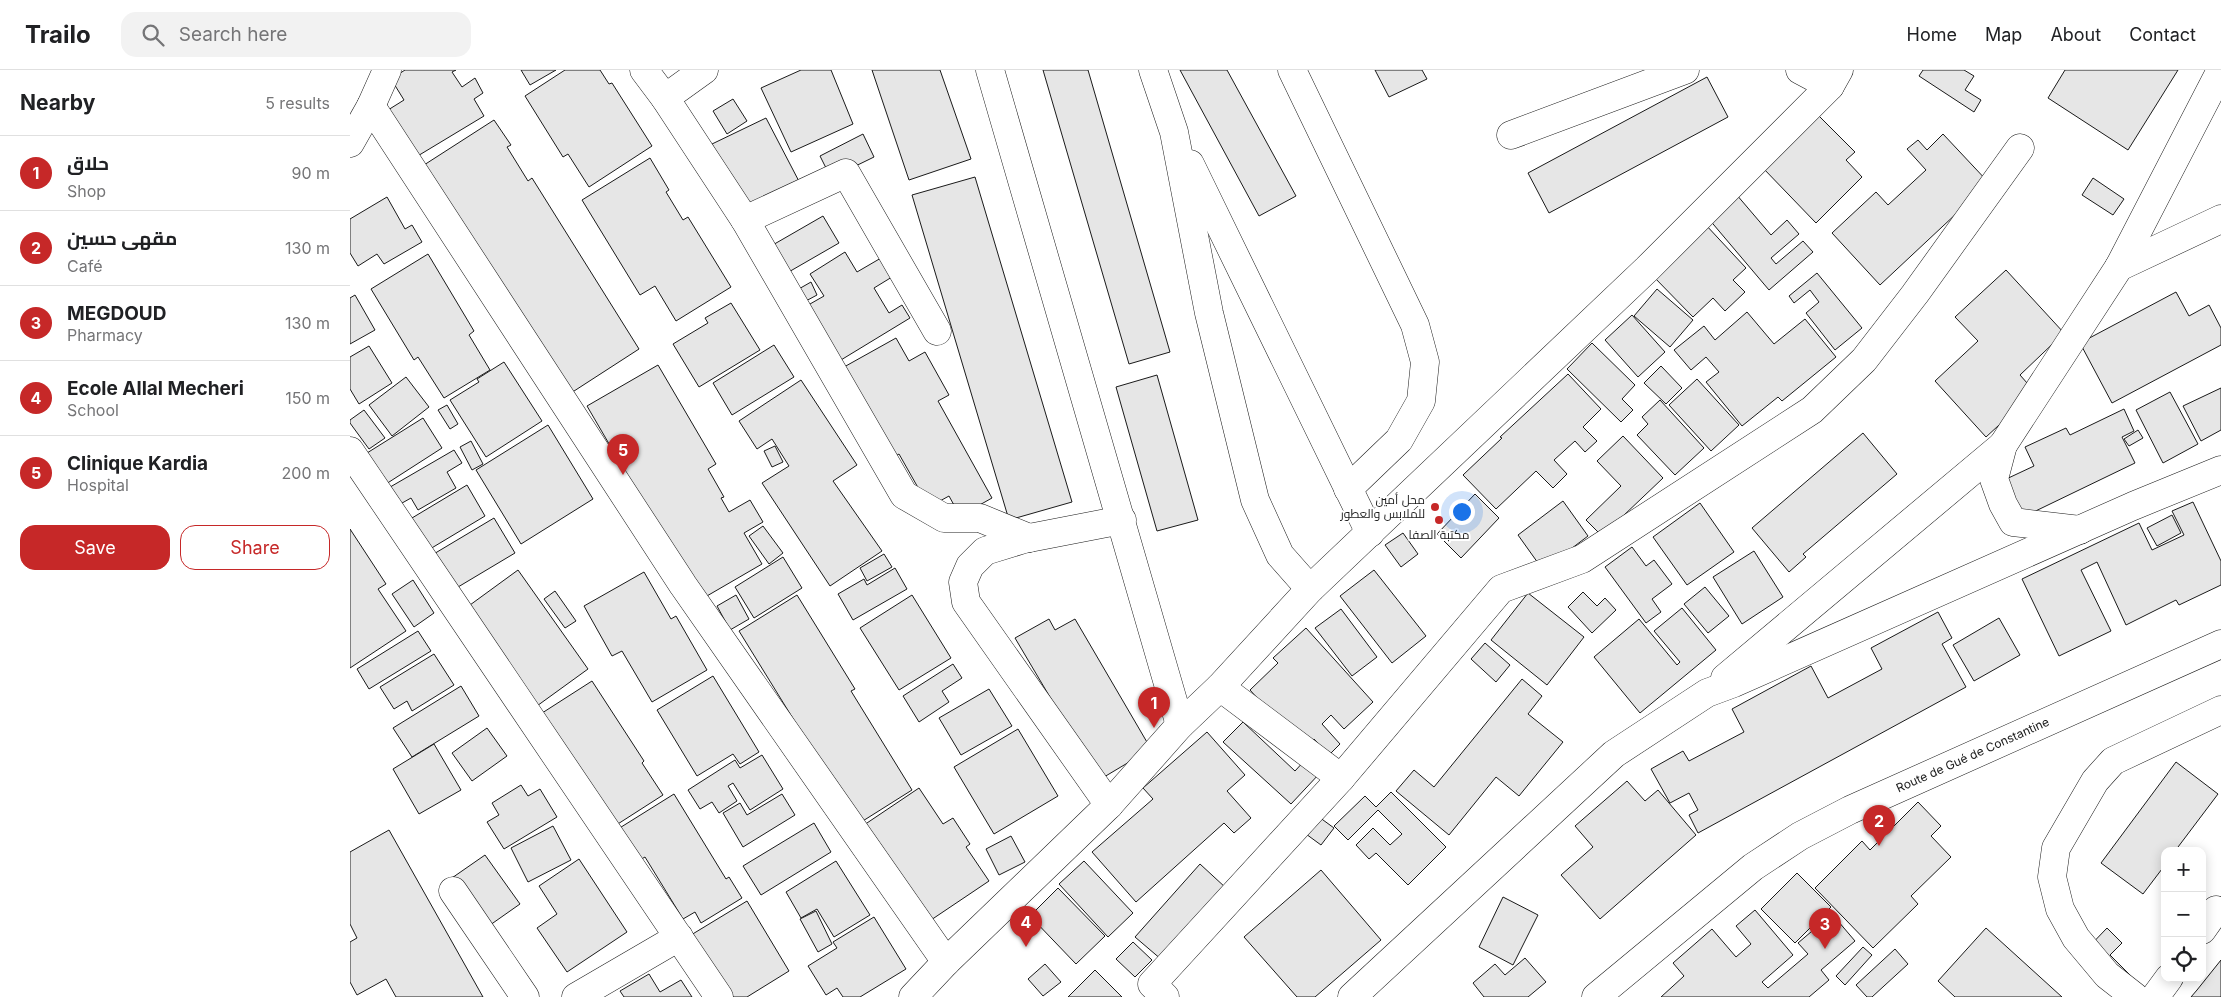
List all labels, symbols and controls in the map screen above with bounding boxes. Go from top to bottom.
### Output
search box [121,12,471,57]
text: Trailo [25,20,91,49]
icon: search [139,21,167,49]
text: Search here [179,23,287,46]
text: Home [1907,24,1957,45]
text: Map [1985,24,2022,45]
text: About [2050,24,2101,45]
text: Contact [2129,24,2196,45]
text: Nearby [20,90,95,115]
text: 5 results [265,93,330,113]
text: حلاق [67,152,109,175]
text: 1 [33,163,39,183]
text: 90 m [291,163,330,183]
text: Shop [67,181,106,201]
text: مقهى حسين [67,227,177,250]
text: 2 [31,238,41,258]
text: 130 m [285,238,330,258]
text: Café [67,256,102,276]
text: MEGDOUD [67,302,167,325]
text: 3 [31,313,41,333]
text: 130 m [285,313,330,333]
text: Pharmacy [67,325,143,345]
text: Ecole Allal Mecheri [67,377,244,400]
text: 4 [31,388,41,408]
text: 150 m [285,388,330,408]
text: School [67,400,119,420]
pin: 5 [607,434,639,475]
text: Clinique Kardia [67,452,208,475]
text: 5 [31,463,41,483]
text: 200 m [282,463,330,483]
text: Hospital [67,475,129,495]
place label: محل أمين للملابس والعطور [1340,492,1425,521]
your location [1449,499,1475,525]
marker: محل أمين للملابس والعطور [1429,501,1441,513]
marker: مكتبة الصفا [1433,514,1445,526]
button: Save [20,525,170,570]
button: Share [180,525,330,570]
place label: مكتبة الصفا [1409,527,1469,542]
pin: 1 [1138,687,1170,728]
street label: Route de Gué de Constantine [1894,714,2051,795]
pin: 2 [1863,805,1895,846]
map controls [2161,847,2206,982]
button: + [2161,847,2206,892]
button: − [2161,892,2206,937]
pin: 4 [1010,906,1042,947]
pin: 3 [1809,908,1841,949]
button: locate [2161,937,2206,982]

